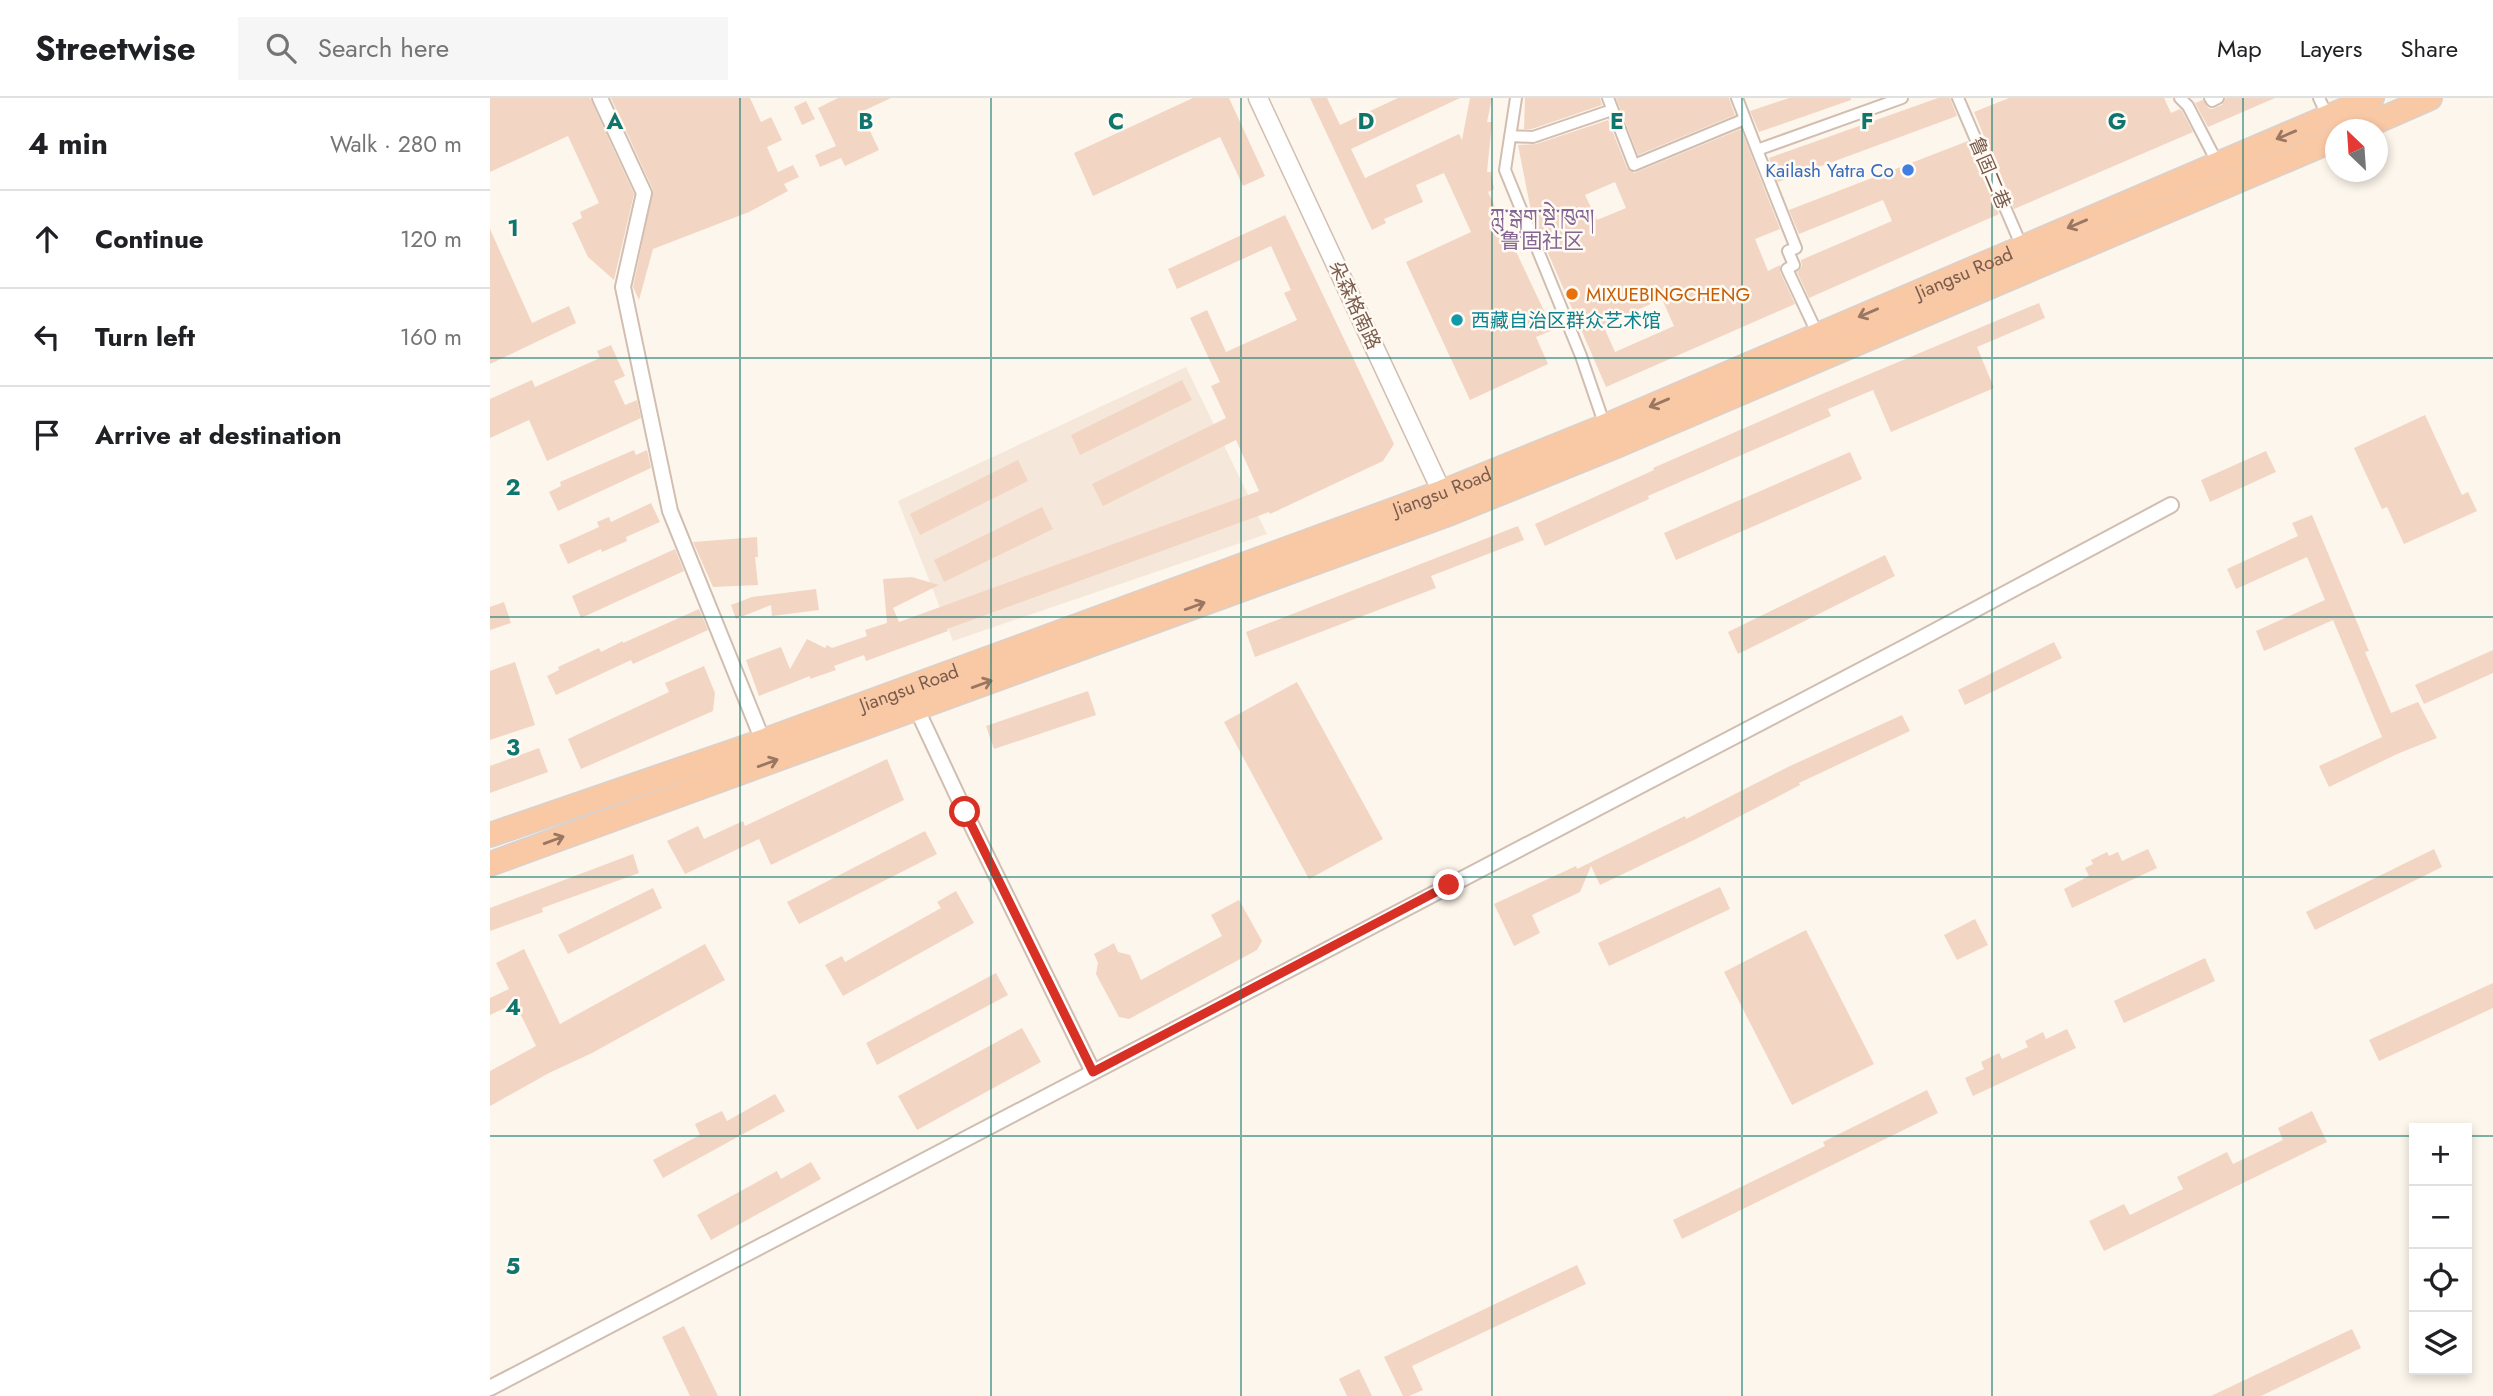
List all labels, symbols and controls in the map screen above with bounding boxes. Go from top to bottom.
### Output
search box [238,17,728,80]
text: Streetwise [35,25,196,72]
icon: search [262,29,300,67]
text: Search here [318,29,449,67]
text: Map [2217,31,2262,66]
text: Layers [2300,31,2362,66]
text: Share [2400,31,2458,66]
text: A [606,104,624,138]
text: B [858,104,874,138]
text: C [1108,104,1124,138]
text: D [1358,104,1375,138]
text: E [1610,104,1624,138]
text: F [1861,104,1873,138]
text: G [2108,104,2126,138]
north arrow [2325,119,2388,182]
text: 4 min [28,122,108,165]
text: Walk · 280 m [330,127,462,161]
one-way arrow [2276,129,2298,142]
street label: 鲁固二巷 [1963,133,2017,213]
place label: Kailash Yatra Co [1765,157,1894,184]
marker: Kailash Yatra Co [1900,162,1916,178]
district label: ཀླུ་སྒུག་སྡེ་ཁུལ། 鲁固社区 [1490,201,1594,256]
text: 1 [507,211,519,245]
one-way arrow [2067,218,2088,231]
icon: ahead [28,220,66,258]
text: Continue [95,220,204,258]
text: 120 m [400,222,462,256]
street label: Jiangsu Road [1908,240,2017,307]
street label: 朵森格南路 [1323,256,1387,354]
place label: MIXUEBINGCHENG [1586,281,1750,308]
marker: MIXUEBINGCHENG [1564,286,1580,302]
place label: 西藏自治区群众艺术馆 [1471,307,1661,334]
one-way arrow [1858,308,1879,321]
marker: 西藏自治区群众艺术馆 [1449,312,1465,328]
icon: left [28,318,66,356]
text: Turn left [95,318,195,356]
text: 160 m [400,320,462,354]
one-way arrow [1648,397,1670,410]
icon: arrive [28,416,66,454]
text: Arrive at destination [95,416,342,454]
street label: Jiangsu Road [1386,460,1495,524]
text: 2 [505,470,521,504]
one-way arrow [1184,599,1206,611]
street label: Jiangsu Road [853,657,962,719]
one-way arrow [970,677,992,690]
text: 3 [506,730,520,764]
one-way arrow [757,756,779,769]
route start [949,796,980,827]
one-way arrow [543,833,565,846]
route end [1433,869,1464,900]
text: 4 [505,990,521,1024]
map controls [2409,1123,2472,1375]
button: + [2409,1123,2472,1186]
button: − [2409,1186,2472,1249]
text: 5 [506,1249,520,1283]
button: locate [2409,1249,2472,1312]
button: layers [2409,1312,2472,1375]

